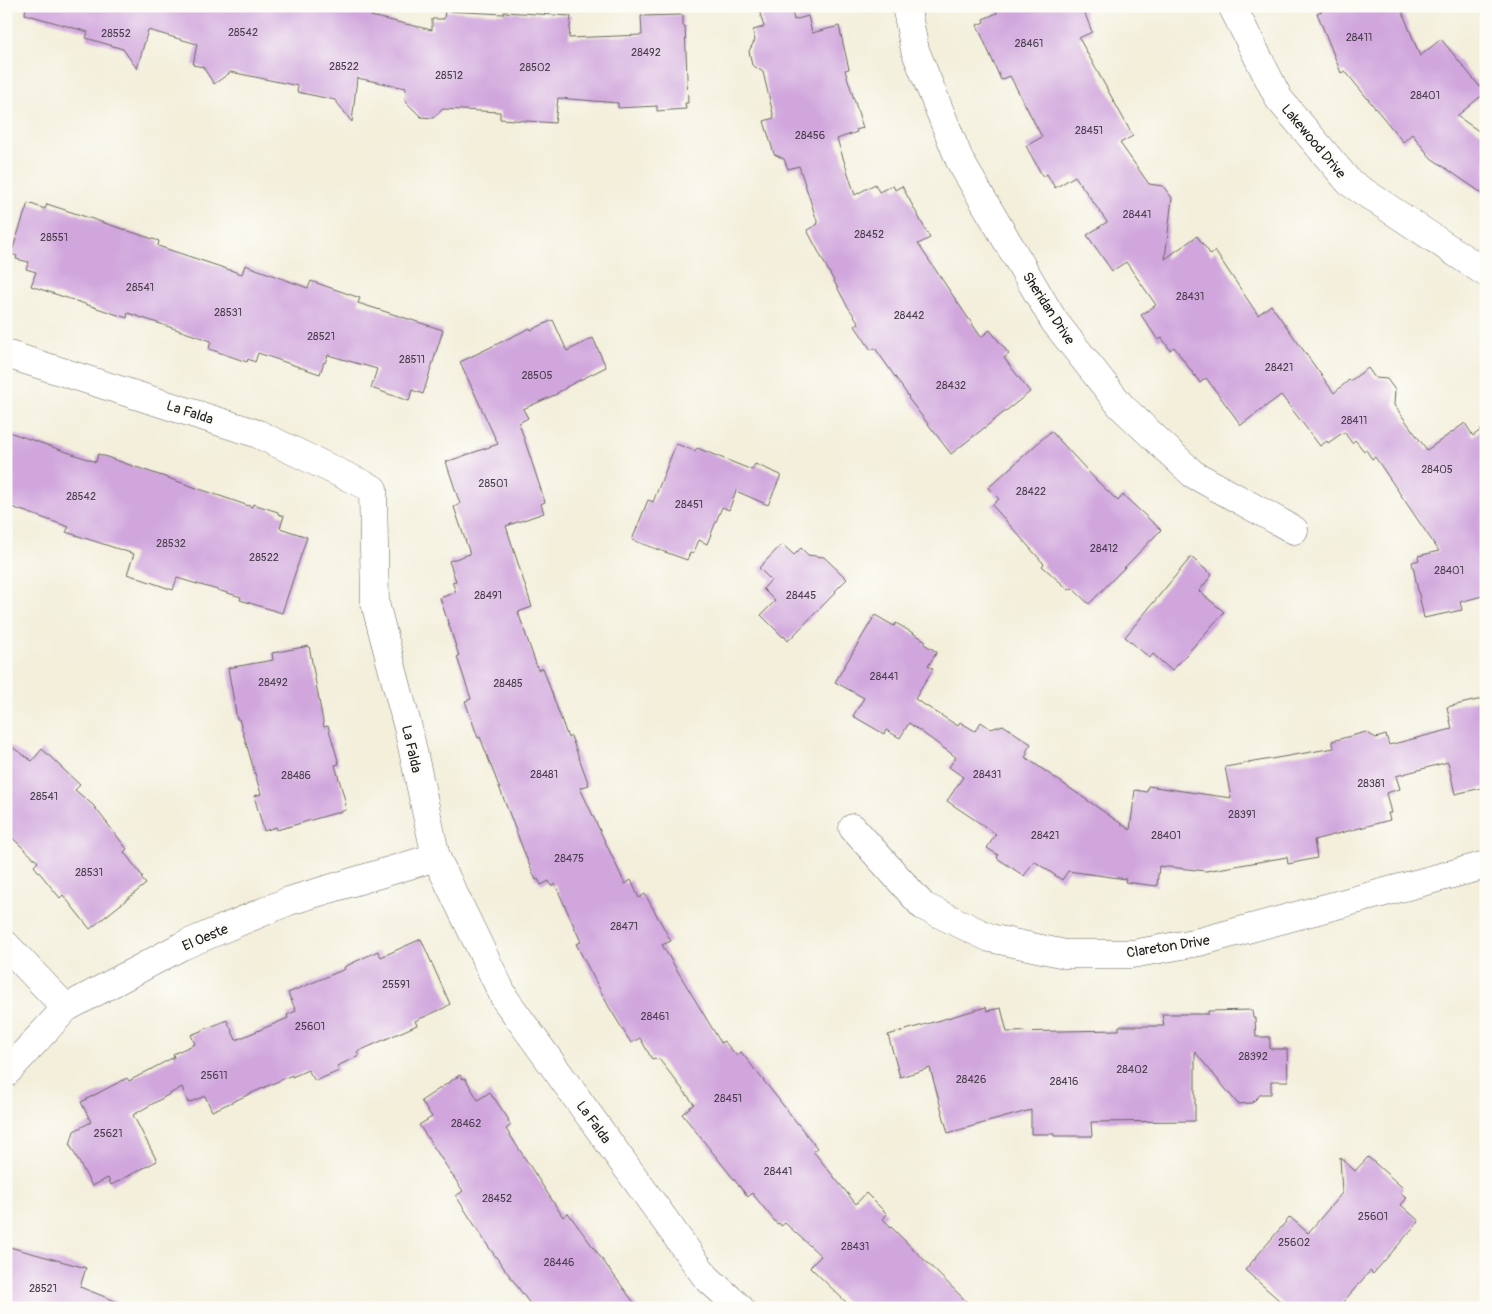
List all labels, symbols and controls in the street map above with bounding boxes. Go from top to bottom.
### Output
house number: 28542 [228,26,258,39]
house number: 28552 [101,27,131,40]
house number: 28411 [1346,31,1372,44]
house number: 28461 [1015,37,1043,50]
house number: 28492 [631,46,661,59]
house number: 28522 [329,60,359,73]
house number: 28502 [519,61,551,74]
house number: 28512 [435,69,463,82]
house number: 28401 [1410,89,1440,102]
street label: Lakewood Drive [1278,101,1350,182]
house number: 28451 [1075,124,1103,137]
house number: 28456 [795,129,825,142]
house number: 28441 [1123,208,1151,221]
house number: 28452 [854,228,884,241]
house number: 28551 [40,231,68,244]
street label: Sheridan Drive [1019,269,1078,348]
house number: 28541 [126,281,154,294]
house number: 28431 [1176,290,1204,303]
house number: 28531 [214,306,242,319]
house number: 28442 [894,309,924,322]
house number: 28521 [307,330,335,343]
house number: 28511 [399,353,425,366]
house number: 28421 [1265,361,1293,374]
house number: 28505 [521,369,553,382]
house number: 28432 [936,379,966,392]
street label: La Falda [164,397,215,428]
house number: 28411 [1341,414,1367,427]
house number: 28405 [1421,463,1453,476]
house number: 28501 [478,477,508,490]
house number: 28422 [1016,485,1046,498]
house number: 28542 [66,490,96,503]
house number: 28451 [675,498,703,511]
house number: 28532 [156,537,186,550]
house number: 28412 [1090,542,1118,555]
house number: 28522 [249,551,279,564]
house number: 28401 [1434,564,1464,577]
house number: 28491 [474,589,502,602]
house number: 28445 [786,589,816,602]
house number: 28441 [870,670,898,683]
house number: 28492 [258,676,288,689]
house number: 28485 [493,677,523,690]
street label: La Falda [398,724,425,775]
house number: 28481 [530,768,558,781]
house number: 28431 [973,768,1001,781]
house number: 28486 [281,769,311,782]
house number: 28381 [1357,777,1385,790]
house number: 28541 [30,790,58,803]
house number: 28391 [1228,808,1256,821]
house number: 28421 [1031,829,1059,842]
house number: 28401 [1151,829,1181,842]
house number: 28475 [554,852,584,865]
house number: 28531 [75,866,103,879]
street label: El Oeste [180,920,231,955]
house number: 28471 [610,920,638,933]
street label: Clareton Drive [1125,932,1211,961]
house number: 25591 [382,978,410,991]
house number: 28461 [641,1010,669,1023]
house number: 25601 [295,1020,325,1033]
house number: 28392 [1238,1050,1268,1063]
house number: 28402 [1116,1063,1148,1076]
house number: 25611 [200,1069,228,1082]
house number: 28426 [956,1073,986,1086]
house number: 28416 [1050,1075,1078,1088]
house number: 28451 [714,1092,742,1105]
street label: La Falda [573,1098,615,1147]
house number: 28462 [451,1117,481,1130]
house number: 25621 [94,1127,122,1140]
house number: 28441 [764,1165,792,1178]
house number: 28452 [482,1192,512,1205]
house number: 25601 [1358,1210,1388,1223]
house number: 25602 [1278,1236,1310,1249]
house number: 28431 [841,1240,869,1253]
house number: 28446 [544,1256,574,1269]
house number: 28521 [29,1282,57,1295]

